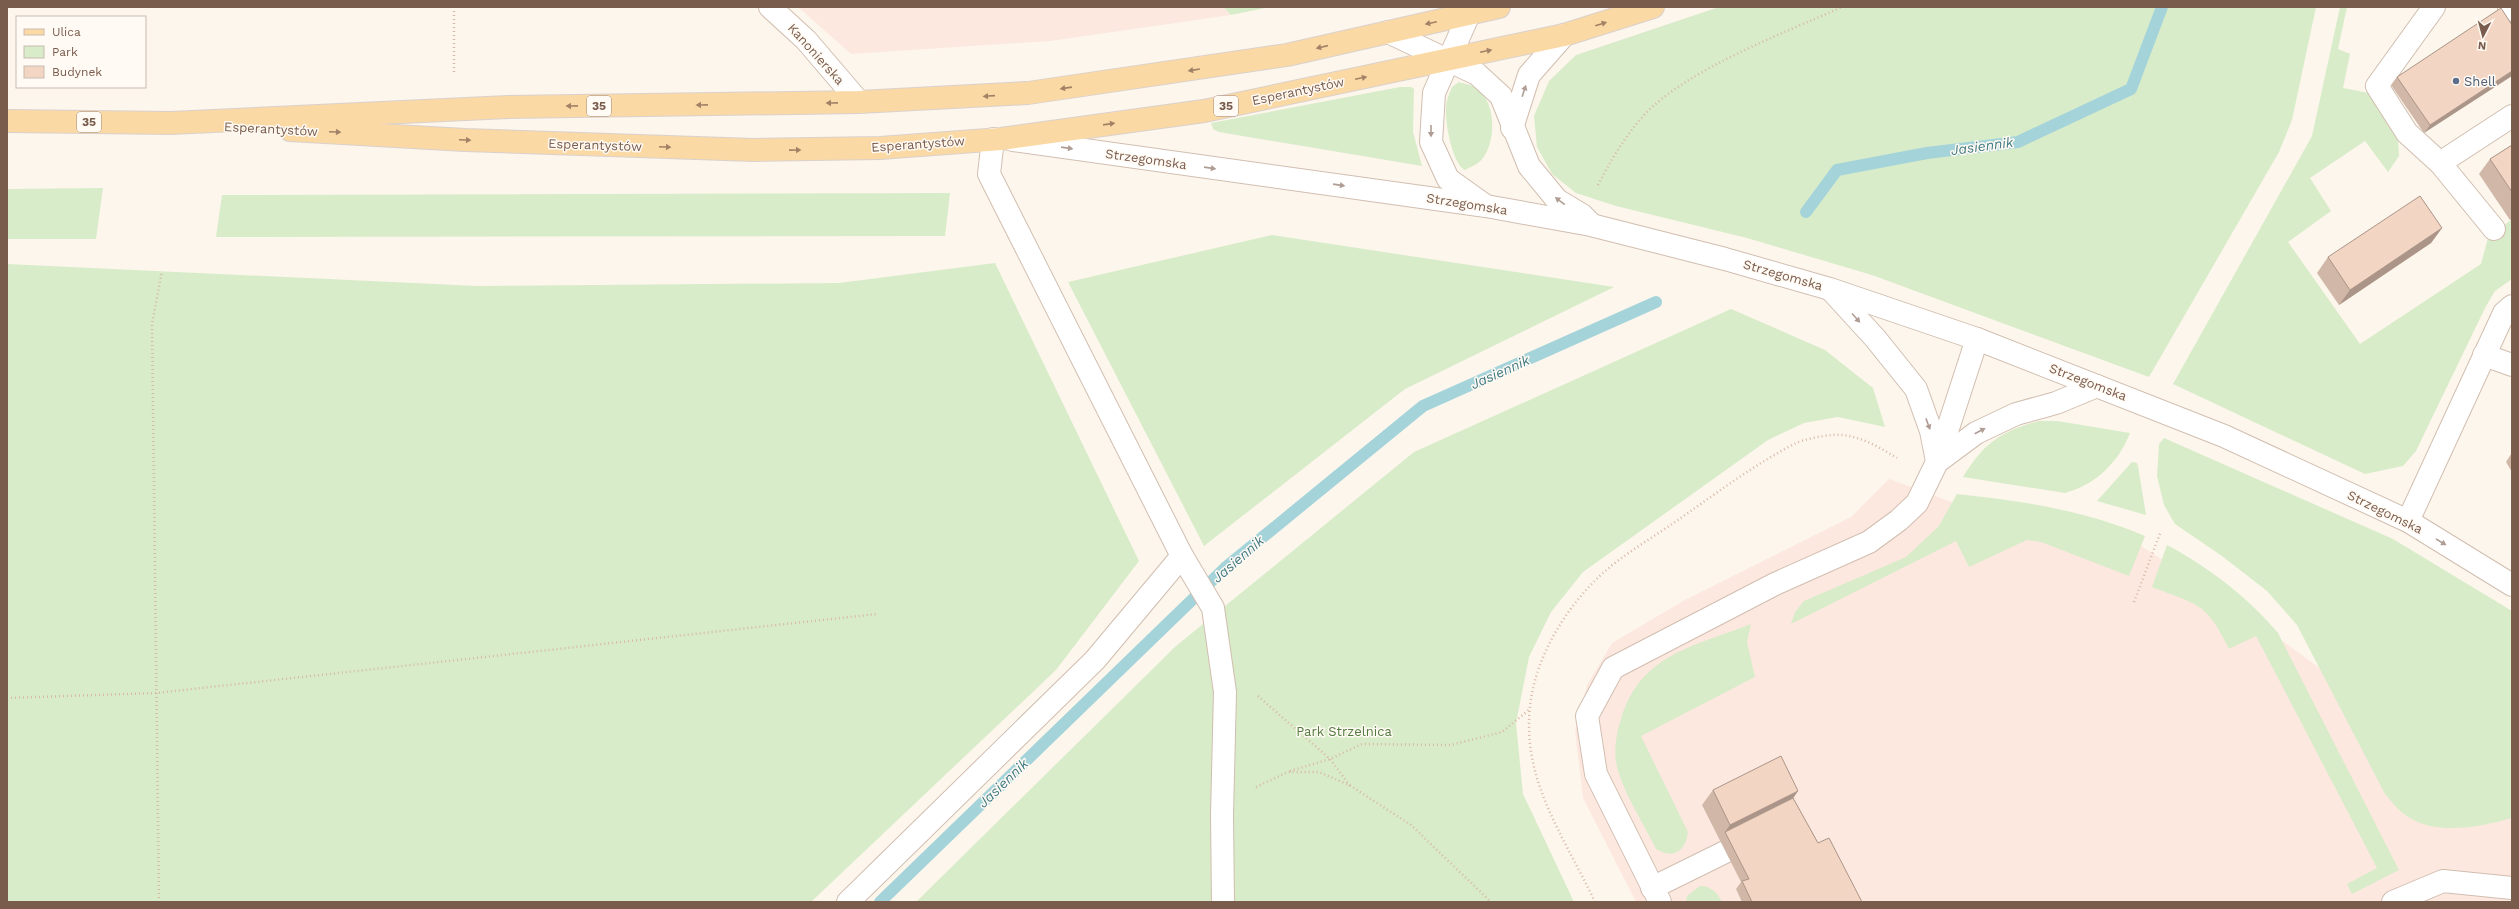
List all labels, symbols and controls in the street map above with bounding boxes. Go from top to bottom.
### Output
legend [16,16,146,88]
north arrow [2463,16,2503,56]
street label: Kanonierska [785,20,848,88]
one-way arrow [1424,20,1437,26]
one-way arrow [1595,20,1607,26]
text: Ulica [52,25,81,39]
text: N [2477,39,2487,52]
text: Park [52,45,78,59]
one-way arrow [1316,45,1329,51]
one-way arrow [1480,48,1492,54]
text: Budynek [52,65,102,79]
one-way arrow [1188,67,1200,73]
street label: Esperantystów [1250,74,1346,108]
one-way arrow [1354,74,1367,80]
place label: Shell [2464,74,2496,89]
marker: Shell [2451,76,2461,86]
one-way arrow [1060,85,1072,91]
one-way arrow [1521,85,1527,97]
one-way arrow [983,92,995,99]
road number: 35 [587,96,611,116]
road number: 35 [1214,96,1238,116]
one-way arrow [825,100,838,106]
one-way arrow [695,102,708,108]
one-way arrow [565,103,578,109]
road number: 35 [77,112,101,132]
street label: Esperantystów [224,119,318,139]
one-way arrow [1103,121,1115,127]
one-way arrow [1428,125,1434,138]
one-way arrow [329,129,341,136]
street label: Esperantystów [871,133,966,155]
water label: Jasiennik [1950,134,2015,158]
one-way arrow [459,136,471,143]
street label: Esperantystów [548,136,642,154]
one-way arrow [659,144,672,150]
one-way arrow [1061,145,1073,151]
one-way arrow [789,146,801,153]
street label: Strzegomska [1104,146,1188,172]
one-way arrow [1204,165,1216,171]
one-way arrow [1333,182,1345,189]
street label: Strzegomska [1425,190,1509,218]
one-way arrow [1555,197,1566,205]
street label: Strzegomska [1742,256,1825,294]
one-way arrow [1851,313,1861,323]
water label: Jasiennik [1468,352,1532,392]
street label: Strzegomska [2047,360,2130,404]
one-way arrow [1926,418,1932,430]
one-way arrow [1974,428,1986,435]
street label: Strzegomska [2345,487,2426,537]
water label: Jasiennik [1209,532,1267,586]
one-way arrow [2435,538,2447,545]
park label: Park Strzelnica [1296,724,1392,739]
water label: Jasiennik [975,755,1031,811]

